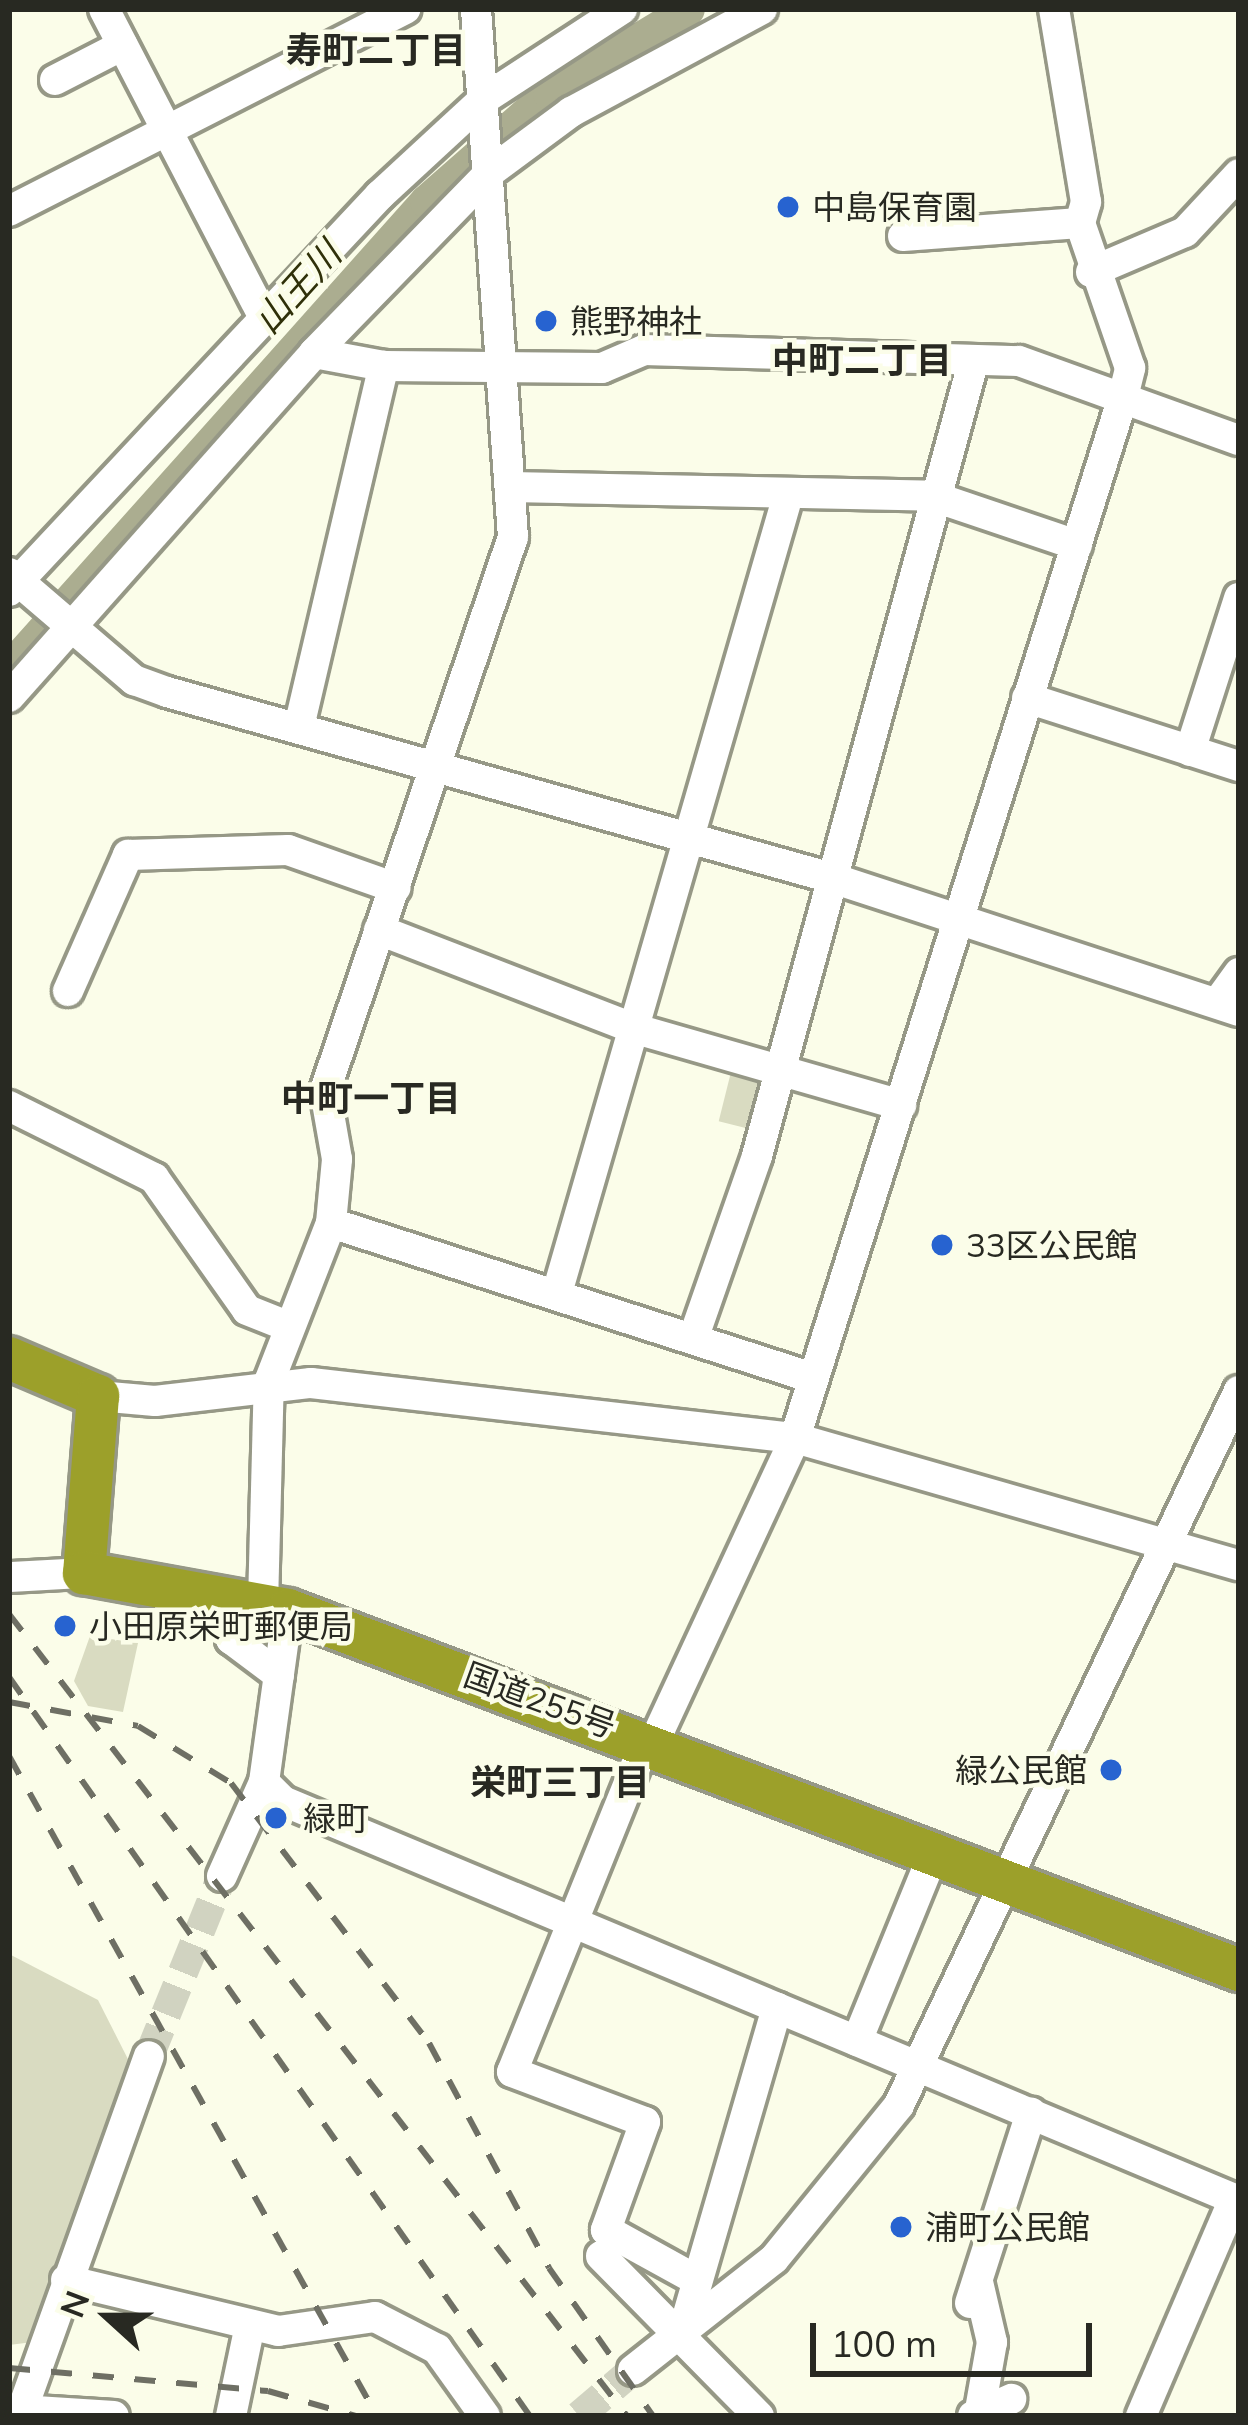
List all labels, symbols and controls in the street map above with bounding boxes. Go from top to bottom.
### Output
district label: 寿町二丁目 [286,28,466,72]
place label: 中島保育園 [812,187,977,227]
marker: 中島保育園 [775,194,801,220]
water label: 山王川 [245,232,349,342]
place label: 熊野神社 [570,301,702,341]
marker: 熊野神社 [533,308,559,334]
district label: 中町二丁目 [772,338,952,382]
district label: 中町一丁目 [281,1076,461,1120]
place label: 33区公民館 [966,1225,1138,1265]
marker: 33区公民館 [929,1232,955,1258]
place label: 小田原栄町郵便局 [89,1606,353,1646]
marker: 小田原栄町郵便局 [52,1613,78,1639]
street label: 国道255号 [459,1654,621,1746]
place label: 緑公民館 [955,1750,1087,1790]
marker: 緑公民館 [1098,1757,1124,1783]
district label: 栄町三丁目 [470,1760,650,1804]
place label: 緑町 [303,1798,369,1838]
marker: 緑町 [260,1802,292,1834]
place label: 浦町公民館 [925,2207,1090,2247]
marker: 浦町公民館 [888,2214,914,2240]
north arrow [48,2257,168,2377]
text: N [50,2285,98,2323]
scale bar [816,2299,1098,2373]
text: 100 m [831,2321,937,2366]

